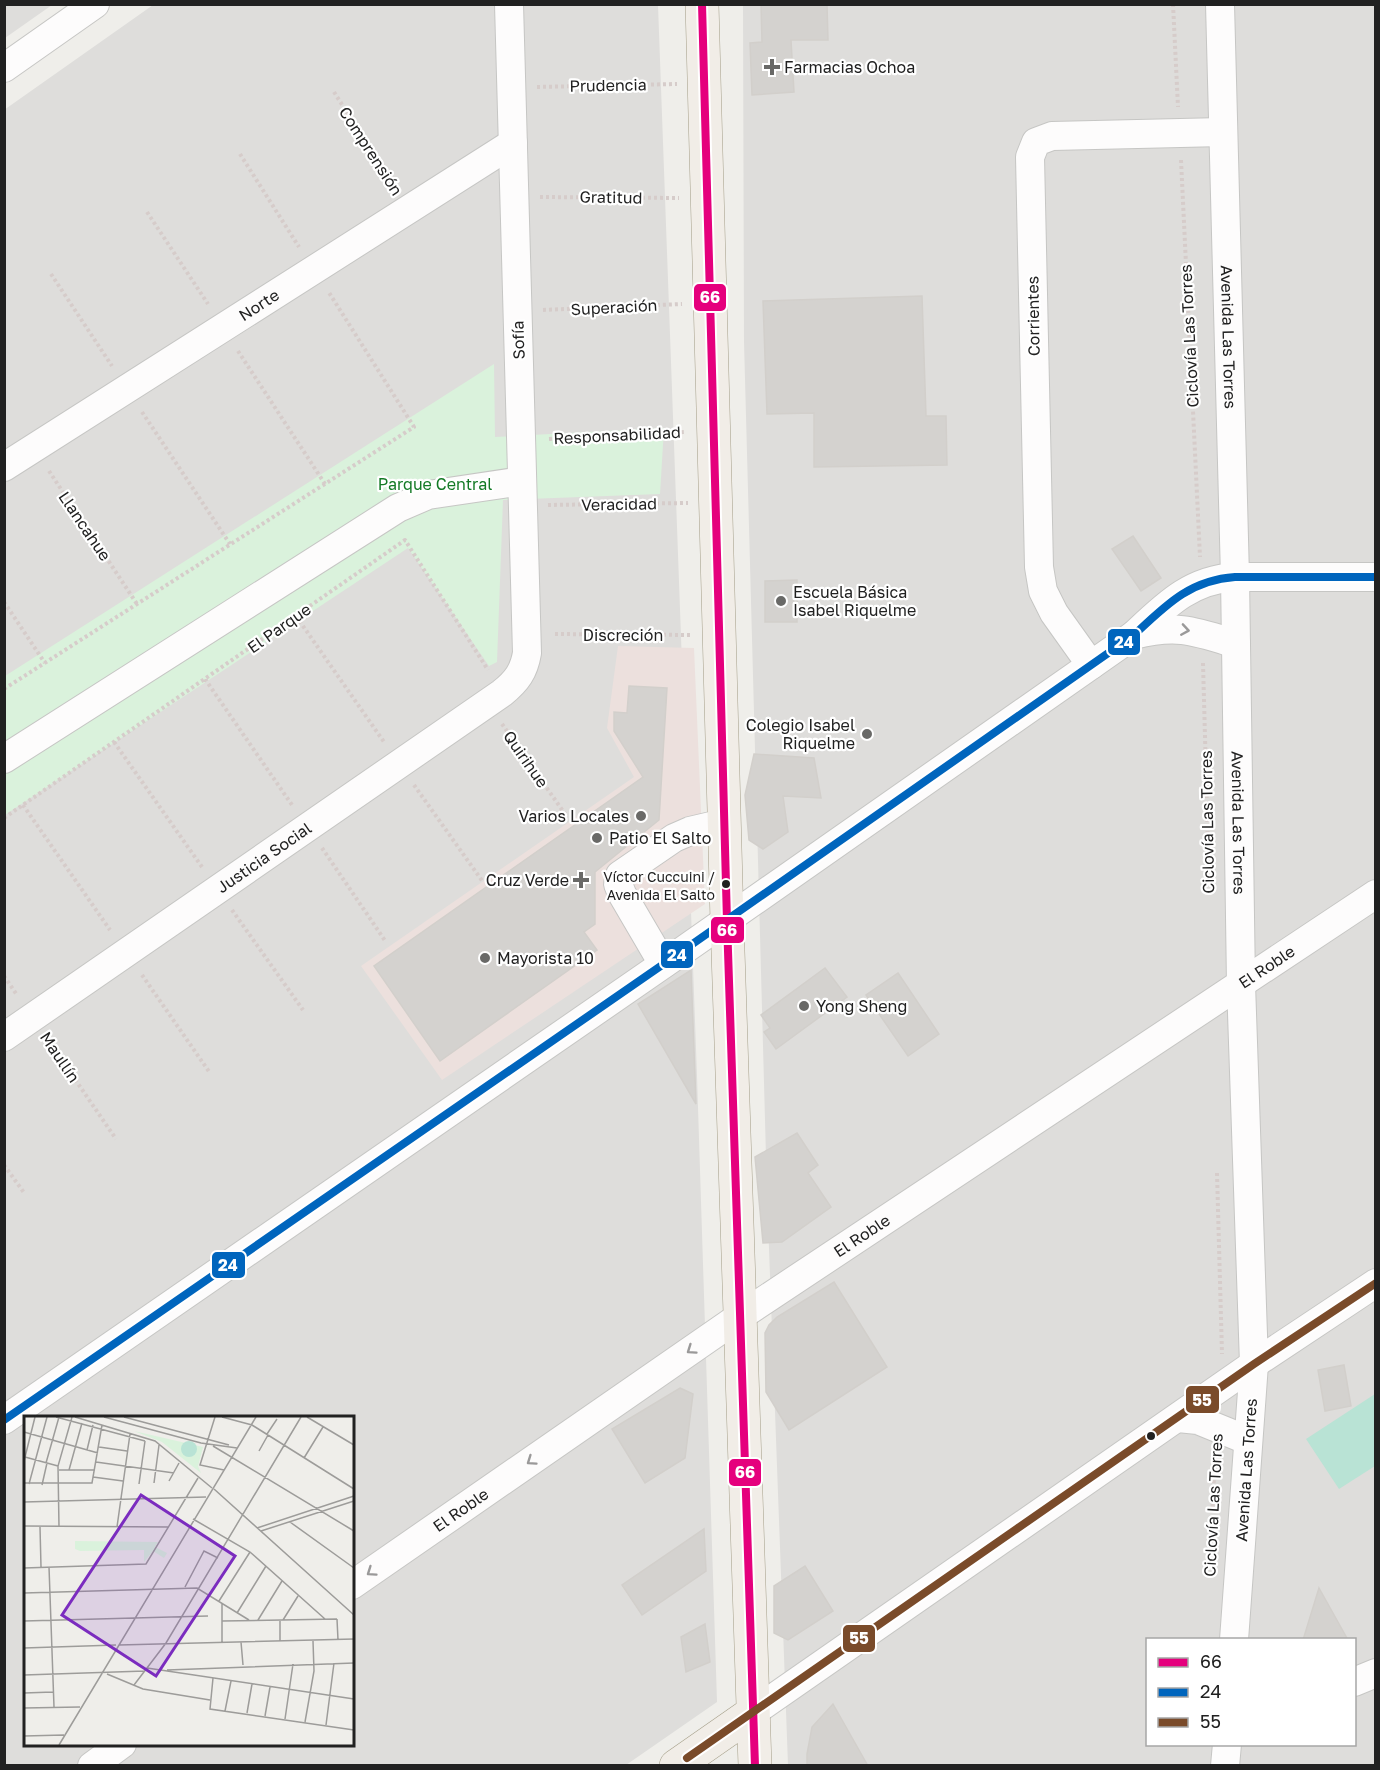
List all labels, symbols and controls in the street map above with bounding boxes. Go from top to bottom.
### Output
place label: Farmacias Ochoa [784,57,915,77]
marker: Farmacias Ochoa [765,60,779,74]
street label: Prudencia [569,74,647,96]
street label: Comprensión [335,103,407,199]
street label: Gratitud [579,186,643,208]
street label: Ciclovía Las Torres [1175,264,1203,408]
street label: Avenida Las Torres [1217,265,1241,409]
street label: Corrientes [1022,276,1044,356]
line badge: 66 [693,283,727,312]
street label: Norte [235,285,283,325]
text: 66 [700,287,720,307]
street label: Superación [570,295,658,319]
street label: Sofía [507,320,529,360]
street label: Responsabilidad [553,422,681,448]
park label: Parque Central [378,474,492,494]
street label: Llancahue [54,487,116,565]
street label: Veracidad [581,493,657,515]
place label: Escuela Básica Isabel Riquelme [793,582,916,620]
marker: Escuela Básica Isabel Riquelme [774,594,788,608]
street label: El Parque [243,599,315,657]
one-way arrow [1181,624,1190,636]
street label: Discreción [583,625,663,645]
line badge: 24 [1107,628,1141,656]
text: 24 [1114,632,1134,652]
place label: Colegio Isabel Riquelme [746,715,855,753]
street label: Quirihue [499,727,553,791]
marker: Colegio Isabel Riquelme [860,727,874,741]
street label: Ciclovía Las Torres [1196,750,1218,894]
street label: Avenida Las Torres [1228,751,1250,895]
place label: Varios Locales [519,806,629,826]
marker: Varios Locales [634,809,648,823]
street label: Justicia Social [213,818,315,897]
place label: Patio El Salto [609,828,711,848]
marker: Patio El Salto [590,831,604,845]
place label: Víctor Cuccuini / Avenida El Salto [603,868,715,903]
place label: Cruz Verde [486,870,569,890]
marker: Cruz Verde [574,873,588,887]
marker: Víctor Cuccuini / Avenida El Salto [720,878,732,890]
line badge: 66 [710,916,745,944]
text: 66 [717,920,737,940]
line badge: 24 [660,940,694,969]
street label: El Roble [1235,941,1298,993]
text: 24 [667,945,687,965]
place label: Mayorista 10 [497,948,594,968]
marker: Mayorista 10 [478,951,492,965]
place label: Yong Sheng [816,996,907,1016]
marker: Yong Sheng [797,999,811,1013]
street label: Maullín [36,1028,84,1086]
street label: El Roble [830,1210,894,1261]
line badge: 24 [211,1251,246,1279]
text: 24 [218,1255,238,1275]
one-way arrow [687,1343,698,1354]
line badge: 55 [1185,1385,1220,1414]
text: 55 [1192,1390,1212,1410]
street label: Avenida Las Torres [1231,1398,1261,1542]
inset map [24,1416,354,1746]
unlabelled marker [1145,1430,1157,1442]
street label: Ciclovía Las Torres [1199,1433,1227,1577]
one-way arrow [527,1454,538,1465]
line badge: 66 [728,1458,762,1487]
text: 66 [735,1462,755,1482]
street label: El Roble [429,1484,492,1536]
one-way arrow [366,1565,377,1576]
line badge: 55 [842,1624,876,1653]
text: 55 [849,1628,869,1648]
legend [1146,1638,1356,1746]
text: 66 [1200,1650,1222,1672]
text: 24 [1200,1680,1221,1702]
text: 55 [1200,1710,1221,1732]

